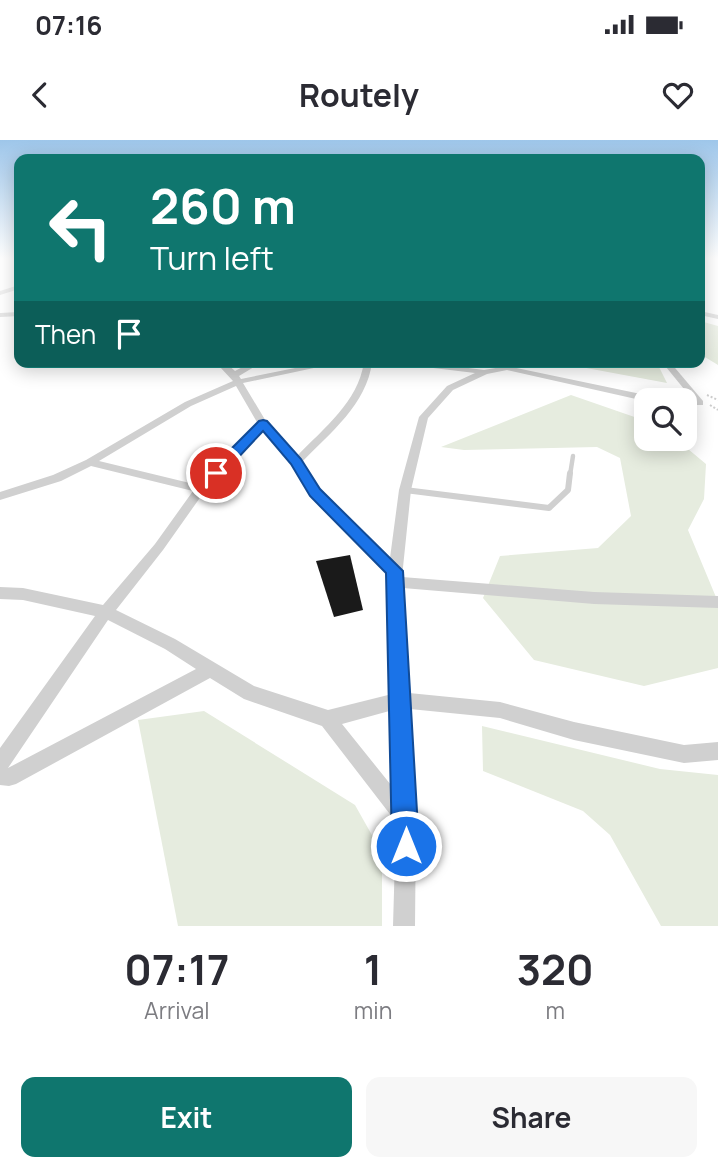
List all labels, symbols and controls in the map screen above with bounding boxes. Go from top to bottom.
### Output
text: 07:16 [35,7,102,43]
text: Routely [299,73,419,117]
icon: back [21,76,59,114]
icon: heart [659,76,697,114]
text: 260 m [150,172,296,239]
icon: left [35,182,126,273]
text: Turn left [150,236,274,280]
icon: arrive [110,315,148,353]
text: Then [35,316,96,352]
map controls [634,388,697,451]
button: search [634,388,697,451]
pin [186,443,246,503]
icon: arrive [197,454,235,492]
position arrow [369,809,443,883]
text: 07:17 [124,940,230,998]
text: 1 [364,940,382,998]
text: 320 [517,940,594,998]
text: Arrival [144,994,210,1026]
text: min [354,994,392,1026]
text: m [545,994,565,1026]
button: Exit [21,1077,352,1157]
button: Share [366,1077,697,1157]

